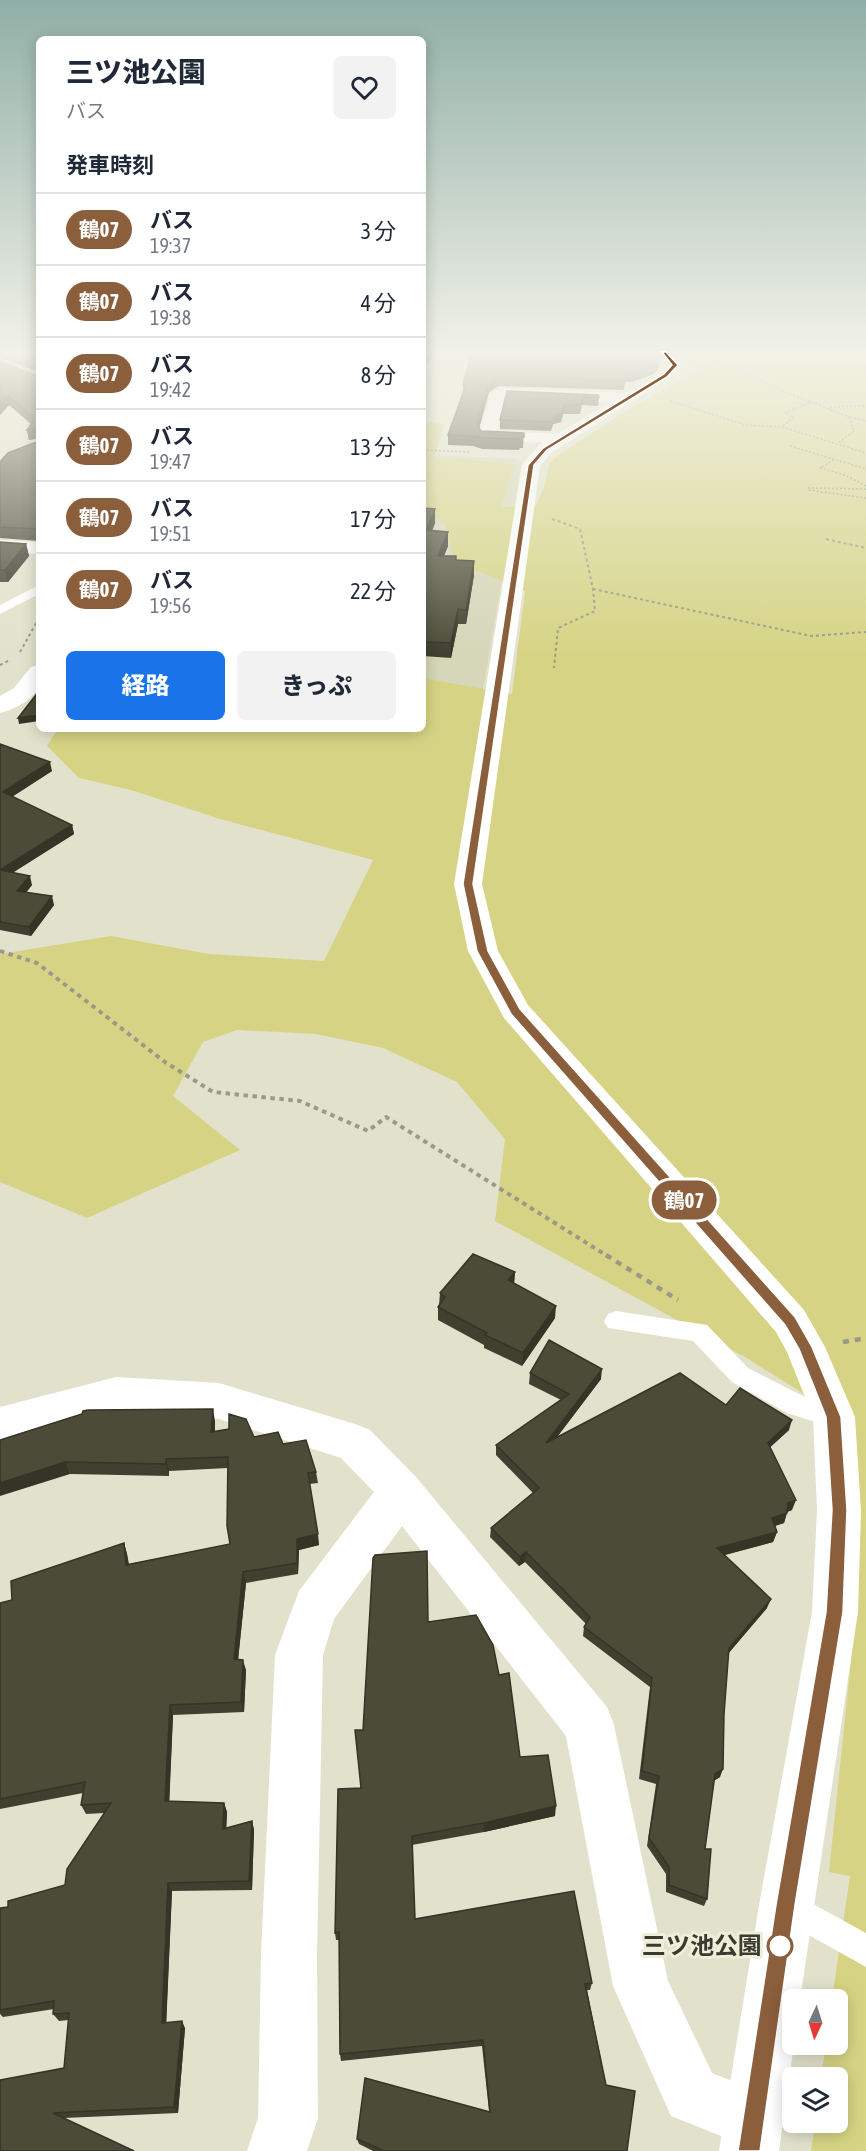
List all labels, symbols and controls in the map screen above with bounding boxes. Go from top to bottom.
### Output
text: 三ツ池公園 [66,56,206,88]
button: heart [333,56,396,119]
text: バス [66,99,106,122]
text: 発車時刻 [66,152,154,178]
text: バス [150,207,194,233]
text: 鶴07 [79,217,119,241]
text: 3 分 [361,218,396,244]
text: 19:37 [150,234,191,257]
text: バス [150,279,194,305]
text: 鶴07 [79,289,119,313]
text: 4 分 [361,290,396,316]
text: 19:38 [150,306,191,329]
text: バス [150,351,194,377]
text: 鶴07 [79,361,119,385]
text: 8 分 [361,362,396,388]
text: 19:42 [150,378,191,401]
text: バス [150,423,194,449]
text: 鶴07 [79,433,119,457]
text: 13 分 [350,434,396,460]
text: 19:47 [150,450,191,473]
text: バス [150,495,194,521]
text: 鶴07 [79,505,119,529]
text: 17 分 [350,506,396,532]
text: 19:51 [150,522,191,545]
text: バス [150,567,194,593]
text: 鶴07 [79,577,119,601]
text: 22 分 [350,578,396,604]
text: 19:56 [150,594,191,617]
button: 経路 [66,651,225,720]
button: きっぷ [237,651,396,720]
line badge: 鶴07 [650,1180,718,1220]
text: 鶴07 [664,1188,704,1212]
place label: 三ツ池公園 [642,1932,762,1959]
marker: 三ツ池公園 [767,1933,793,1959]
north arrow [782,1989,848,2055]
map controls [782,1989,848,2133]
button: layers [782,2067,848,2133]

